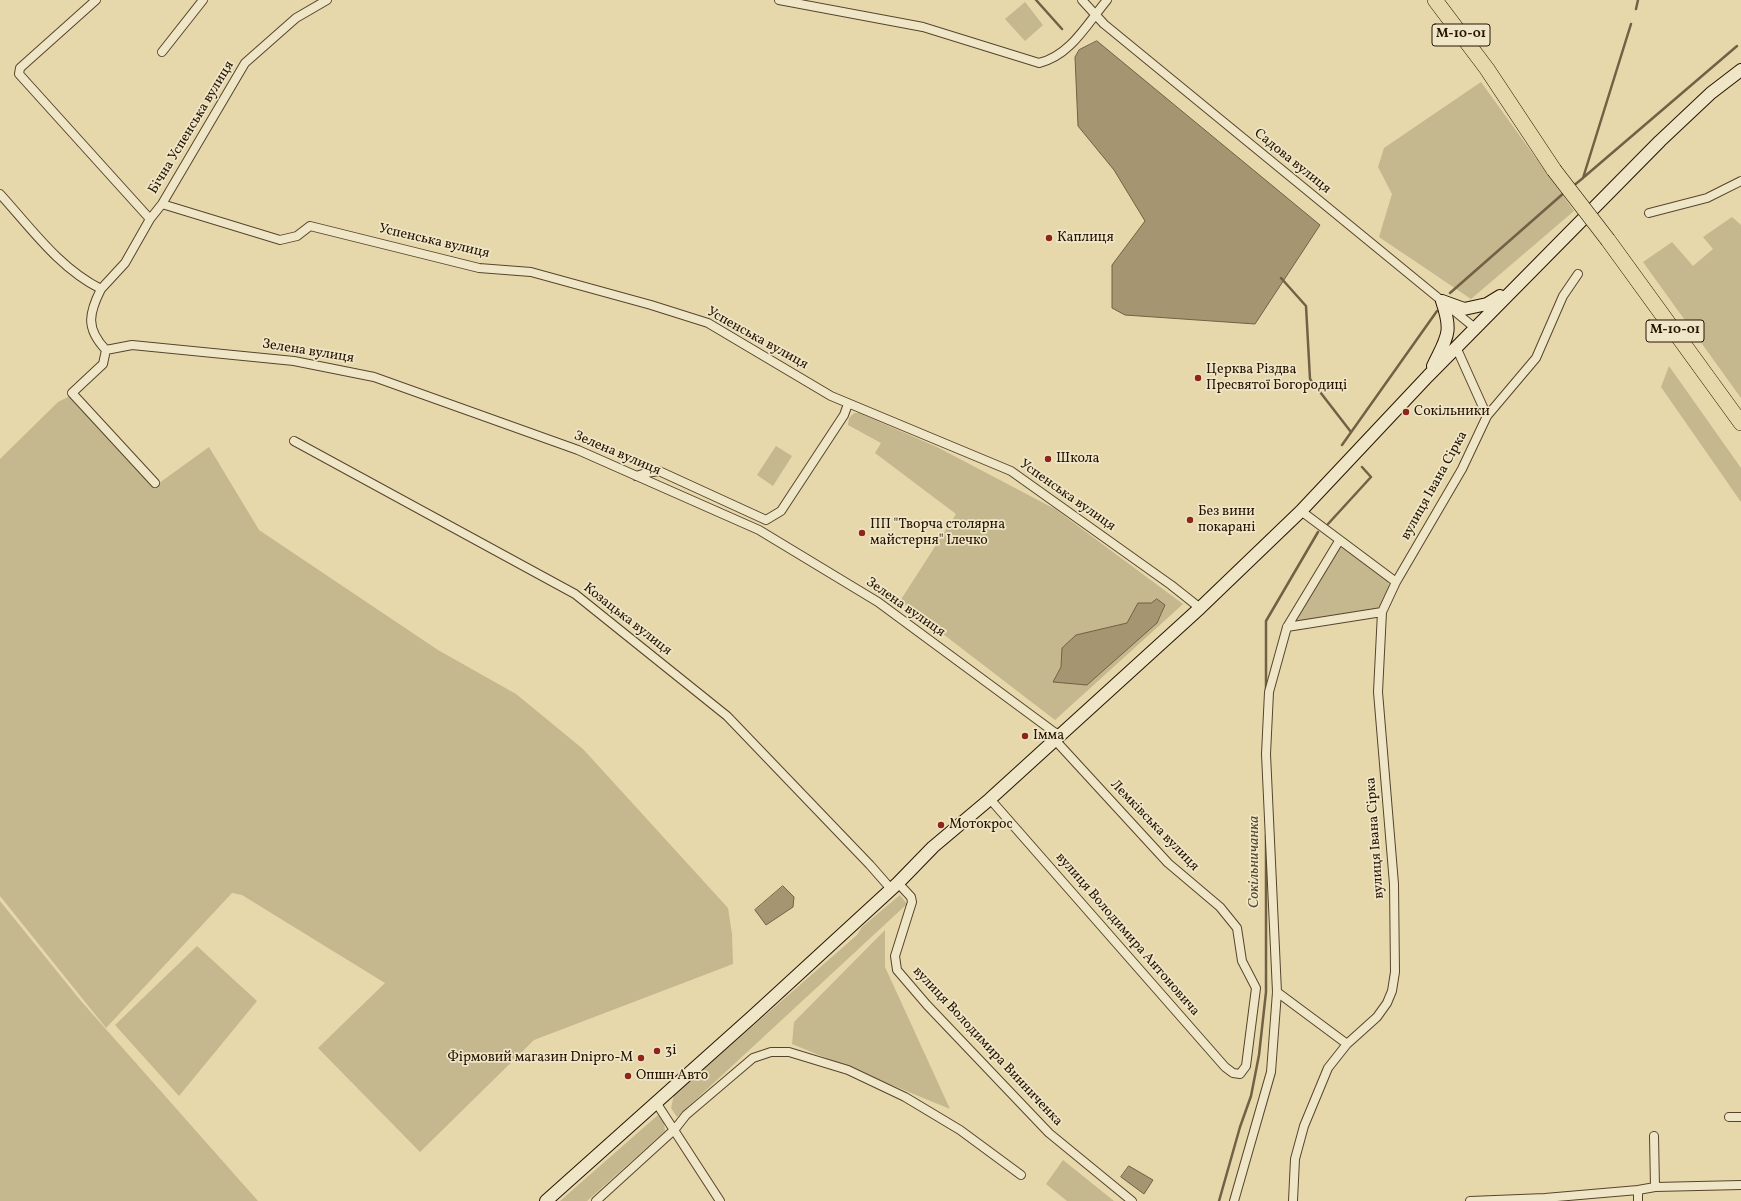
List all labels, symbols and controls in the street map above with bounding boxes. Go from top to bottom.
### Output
road number: М-10-01 [1432,24,1490,46]
street label: Бічна Успенська вулиця [146,58,238,198]
street label: Садова вулиця [1250,126,1334,198]
street label: Успенська вулиця [377,221,491,263]
place label: Каплиця [1057,230,1114,246]
marker: Каплиця [1044,233,1054,243]
street label: Успенська вулиця [703,304,811,374]
road number: М-10-01 [1646,320,1704,342]
street label: Зелена вулиця [261,336,355,368]
place label: Церква Різдва Пресвятої Богородиці [1206,362,1347,394]
marker: Церква Різдва Пресвятої Богородиці [1193,373,1203,383]
place label: Сокільники [1414,404,1490,420]
marker: Сокільники [1401,407,1411,417]
street label: Зелена вулиця [571,428,663,480]
street label: вулиця Івана Сірка [1398,429,1472,543]
place label: Школа [1056,451,1099,467]
marker: Школа [1043,454,1053,464]
street label: Успенська вулиця [1016,457,1118,535]
place label: Без вини покарані [1198,504,1255,536]
marker: Без вини покарані [1185,515,1195,525]
place label: ПП "Творча столярна майстерня" Ілечко [870,517,1005,550]
marker: ПП "Творча столярна майстерня" Ілечко [857,528,867,538]
street label: Зелена вулиця [862,574,948,642]
street label: Козацька вулиця [579,580,675,660]
place label: Імма [1033,728,1064,744]
marker: Імма [1020,731,1030,741]
street label: Лемківська вулиця [1106,777,1202,875]
street label: вулиця Івана Сірка [1363,777,1389,899]
water label: Сокільничанка [1246,816,1264,908]
place label: Мотокрос [949,817,1013,833]
marker: Мотокрос [936,820,946,830]
street label: вулиця Володимира Антоновича [1051,850,1203,1020]
street label: вулиця Володимира Винниченка [908,964,1066,1130]
place label: 3і [665,1043,676,1059]
marker: 3і [652,1046,662,1056]
place label: Фірмовий магазин Dnipro-M [447,1050,633,1066]
marker: Фірмовий магазин Dnipro-M [636,1053,646,1063]
place label: Опшн Авто [636,1068,708,1084]
marker: Опшн Авто [623,1071,633,1081]

